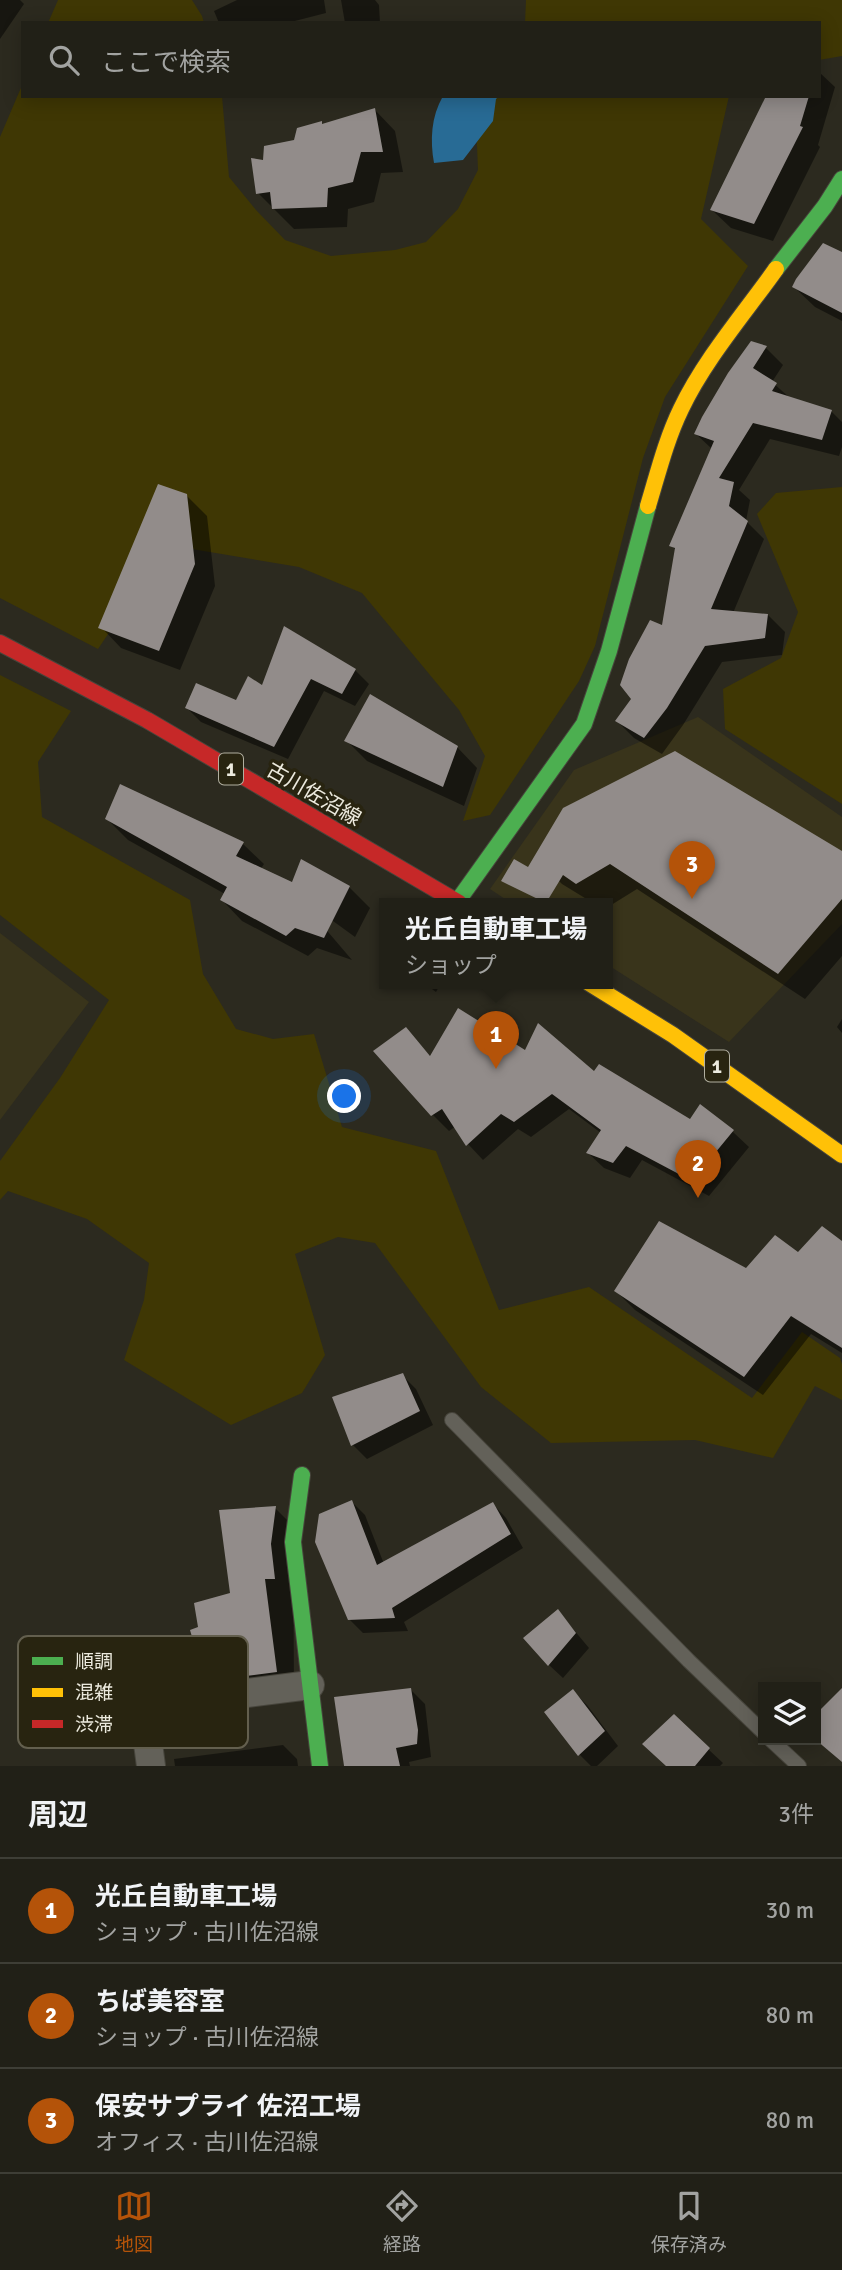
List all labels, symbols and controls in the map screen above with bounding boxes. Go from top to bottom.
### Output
search box [21,21,821,98]
icon: search [45,41,83,79]
text: ここで検索 [101,47,231,79]
road number: 1 [219,754,243,784]
street label: 古川佐沼線 [262,756,366,832]
pin: 3 [669,841,715,899]
popup [379,898,613,989]
text: 光丘自動車工場 [405,914,587,946]
text: ショップ [405,951,497,980]
pin: 1 [473,1011,519,1069]
road number: 1 [705,1050,729,1082]
your location [327,1079,361,1113]
pin: 2 [675,1140,721,1198]
legend [18,1636,248,1748]
text: 順調 [75,1650,113,1674]
text: 混雑 [75,1681,113,1705]
map controls [758,1682,821,1745]
button: layers [758,1682,821,1745]
text: 渋滞 [75,1713,113,1737]
text: 周辺 [28,1797,88,1834]
text: 3件 [779,1800,814,1829]
text: 光丘自動車工場 [95,1881,277,1913]
text: 1 [45,1896,57,1925]
text: 30 m [766,1896,814,1925]
text: ショップ · 古川佐沼線 [95,1918,319,1947]
text: ちば美容室 [95,1986,225,2018]
text: 2 [45,2001,57,2030]
text: 80 m [766,2001,814,2030]
text: ショップ · 古川佐沼線 [95,2023,319,2052]
text: 保安サプライ 佐沼工場 [95,2091,361,2123]
text: 3 [45,2106,57,2135]
text: 80 m [766,2106,814,2135]
text: オフィス · 古川佐沼線 [95,2128,319,2157]
tab: 地図 [115,2187,153,2257]
tab: 経路 [383,2187,421,2257]
tab: 保存済み [651,2187,727,2257]

